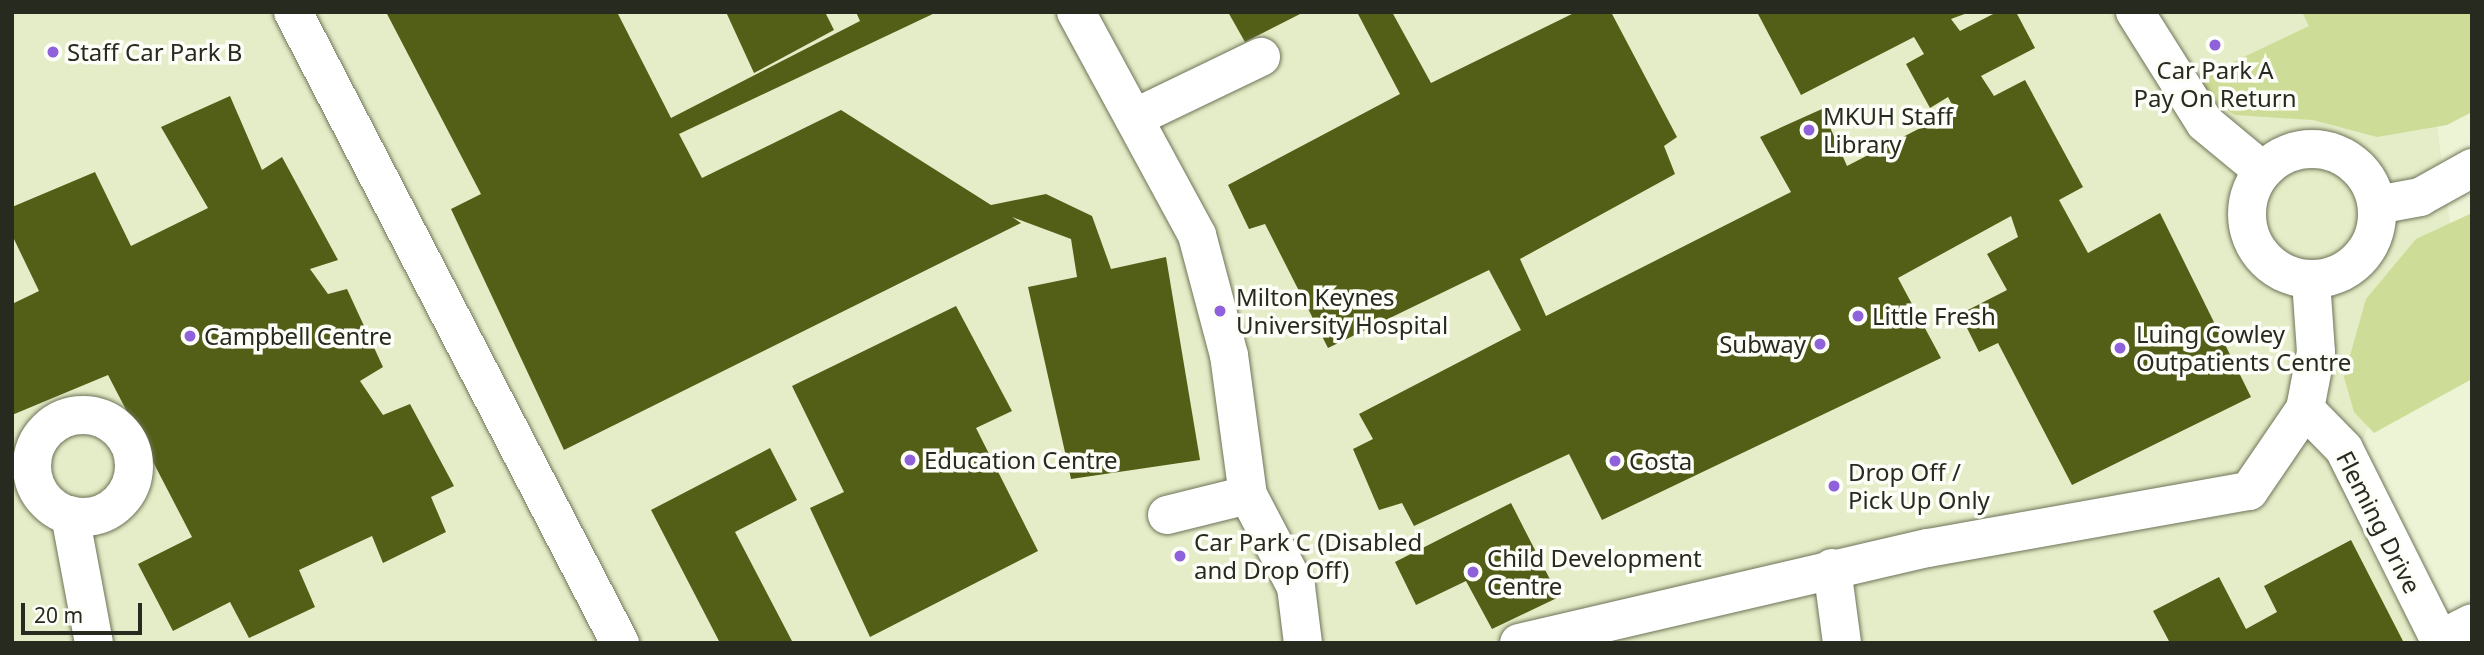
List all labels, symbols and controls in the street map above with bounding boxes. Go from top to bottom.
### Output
marker: Car Park A Pay On Return [2207,37,2223,53]
place label: Staff Car Park B [67,38,242,66]
marker: Staff Car Park B [45,44,61,60]
place label: Car Park A Pay On Return [2134,56,2296,112]
place label: MKUH Staff Library [1823,102,1953,158]
marker: MKUH Staff Library [1801,122,1817,138]
place label: Milton Keynes University Hospital [1236,283,1448,339]
marker: Milton Keynes University Hospital [1210,301,1230,321]
place label: Little Fresh [1872,302,1996,330]
marker: Little Fresh [1850,308,1866,324]
place label: Luing Cowley Outpatients Centre [2136,320,2351,376]
place label: Campbell Centre [204,322,392,350]
marker: Campbell Centre [182,328,198,344]
place label: Subway [1719,330,1806,358]
marker: Subway [1812,336,1828,352]
marker: Luing Cowley Outpatients Centre [2110,338,2130,358]
place label: Education Centre [924,446,1118,474]
street label: Fleming Drive [2331,446,2427,598]
place label: Costa [1629,447,1692,475]
marker: Education Centre [902,452,918,468]
marker: Costa [1607,453,1623,469]
place label: Drop Off / Pick Up Only [1848,458,1990,514]
marker: Drop Off / Pick Up Only [1826,478,1842,494]
place label: Car Park C (Disabled and Drop Off) [1194,528,1422,584]
place label: Child Development Centre [1487,544,1702,600]
marker: Car Park C (Disabled and Drop Off) [1172,548,1188,564]
marker: Child Development Centre [1465,564,1481,580]
scale bar [24,588,145,632]
text: 20 m [34,601,83,629]

